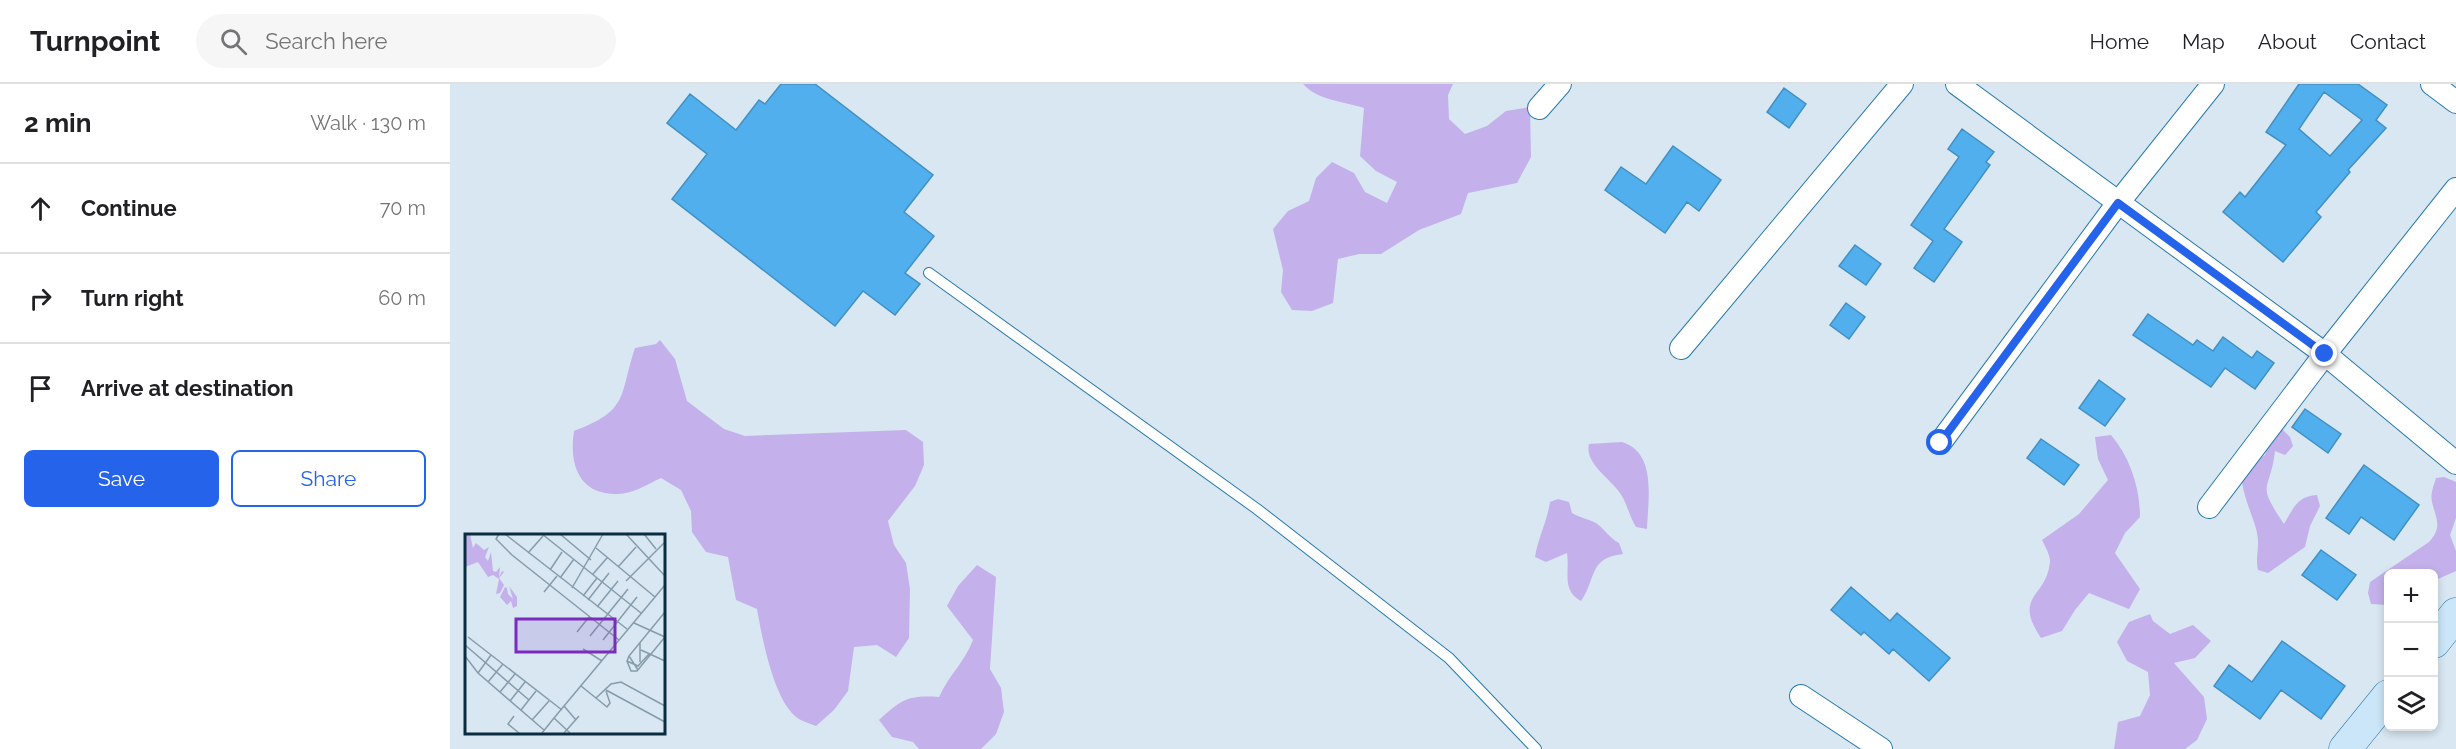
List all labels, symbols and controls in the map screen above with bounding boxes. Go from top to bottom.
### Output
search box [196,14,616,68]
text: Turnpoint [30,25,160,58]
icon: search [217,25,250,58]
text: Search here [265,28,387,54]
text: Home [2090,29,2149,54]
text: Map [2182,29,2225,54]
text: About [2258,29,2317,54]
text: Contact [2350,29,2426,54]
text: 2 min [24,108,91,138]
text: Walk · 130 m [310,111,426,135]
icon: ahead [24,192,57,225]
text: Continue [81,195,177,221]
text: 70 m [380,196,426,220]
icon: right [24,282,57,315]
text: Turn right [81,285,184,311]
text: 60 m [378,286,426,310]
route end [2311,340,2337,366]
icon: arrive [24,372,57,405]
text: Arrive at destination [81,375,294,401]
route start [1926,429,1952,455]
button: Save [24,450,219,507]
button: Share [231,450,426,507]
inset map [465,534,664,734]
map controls [2384,569,2438,731]
button: + [2384,569,2438,623]
button: − [2384,623,2438,677]
button: layers [2384,677,2438,731]

